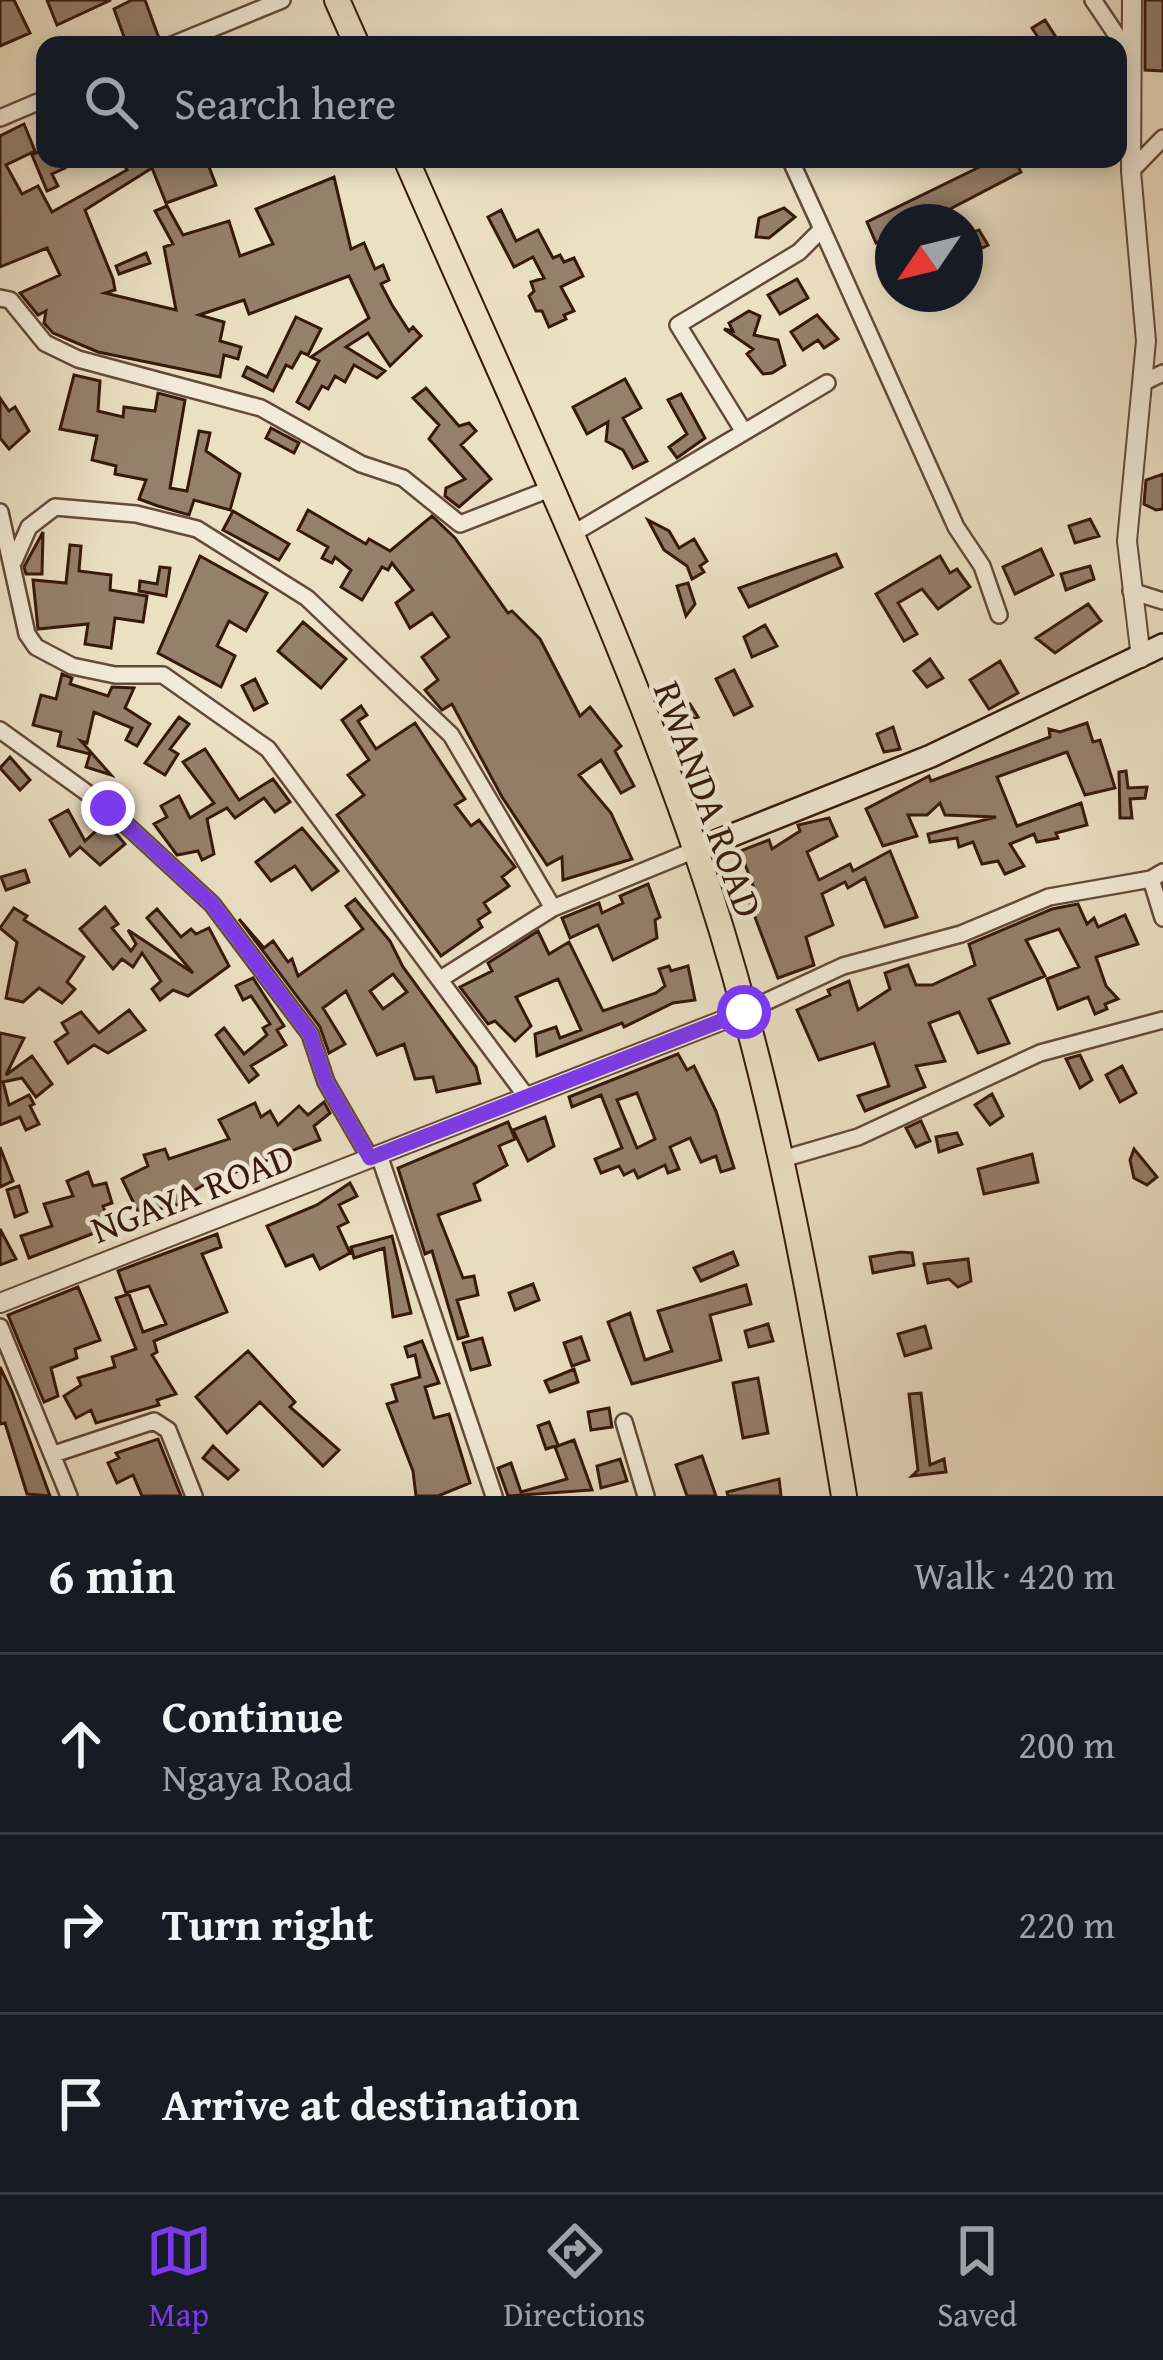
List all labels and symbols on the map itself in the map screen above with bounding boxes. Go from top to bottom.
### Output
north arrow [875,204,983,312]
street label: RWANDA ROAD [640,673,778,925]
route end [81,781,135,835]
route start [717,985,771,1039]
street label: NGAYA ROAD [82,1127,302,1257]

